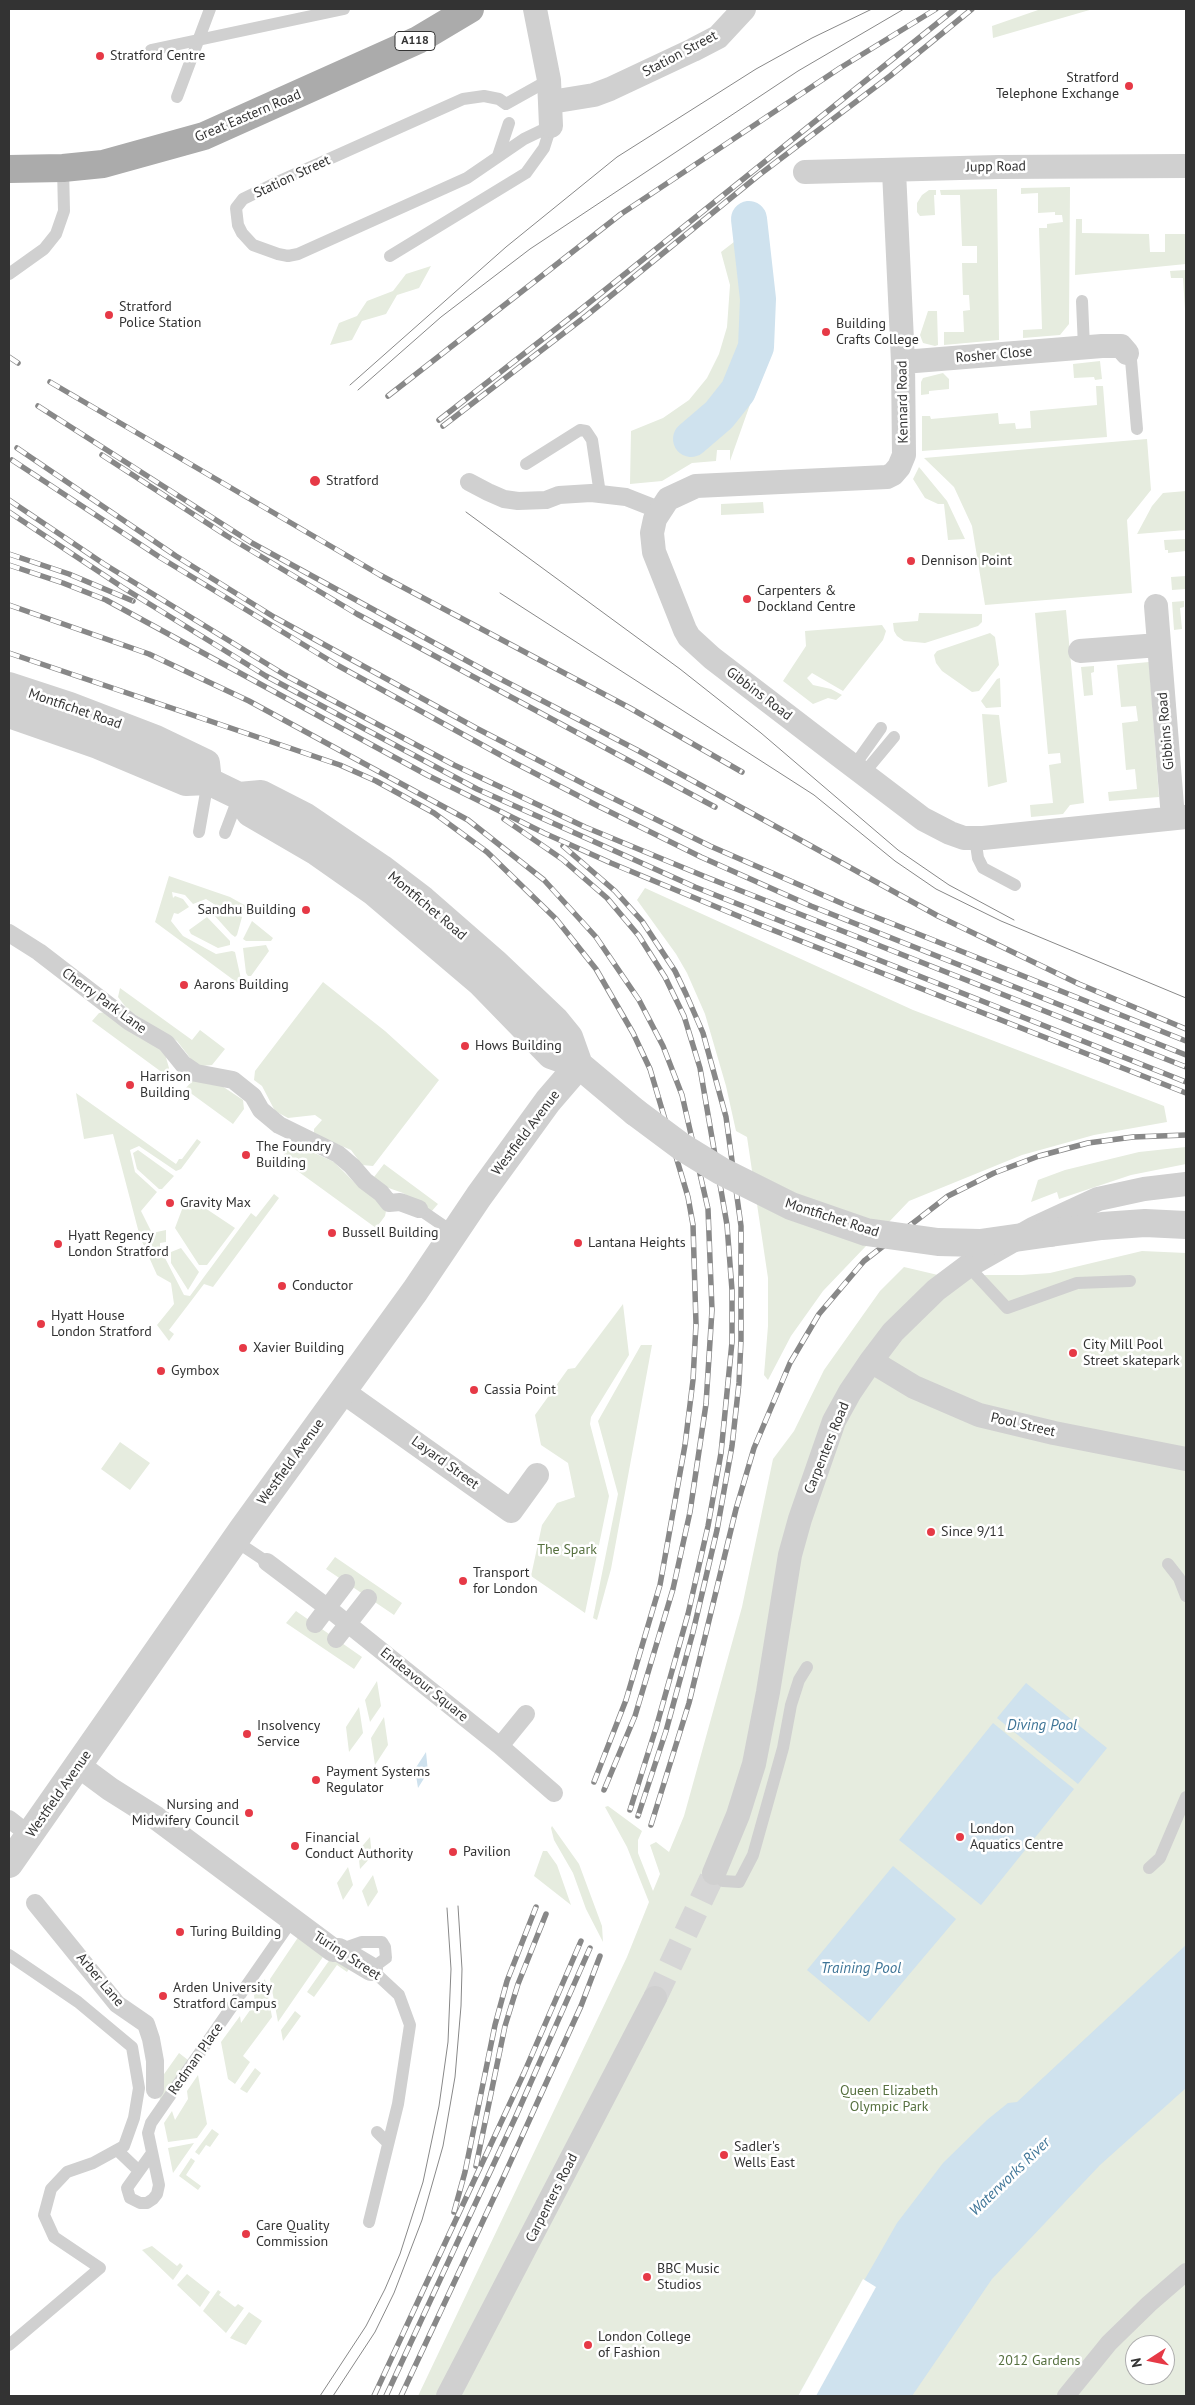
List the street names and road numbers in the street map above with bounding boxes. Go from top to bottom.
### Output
street label: Station Street [640,27,720,81]
road number: A118 [395,31,435,50]
street label: Great Eastern Road [192,86,304,146]
street label: Station Street [251,152,333,202]
street label: Jupp Road [966,158,1026,176]
street label: Rosher Close [955,343,1033,367]
street label: Kennard Road [894,360,912,444]
street label: Gibbins Road [723,664,795,724]
street label: Montfichet Road [26,685,124,733]
street label: Gibbins Road [1154,691,1178,771]
street label: Montfichet Road [384,868,470,944]
street label: Cherry Park Lane [58,965,150,1037]
street label: Westfield Avenue [488,1087,564,1179]
street label: Montfichet Road [783,1195,881,1241]
street label: Carpenters Road [801,1400,853,1496]
street label: Pool Street [989,1409,1057,1441]
street label: Westfield Avenue [254,1416,328,1508]
street label: Layard Street [408,1433,482,1493]
street label: Endeavour Square [377,1644,471,1726]
street label: Westfield Avenue [23,1747,95,1841]
street label: Turing Street [310,1928,384,1984]
street label: Arber Lane [73,1950,127,2010]
street label: Redman Place [165,2020,227,2098]
street label: Carpenters Road [522,2151,582,2245]

